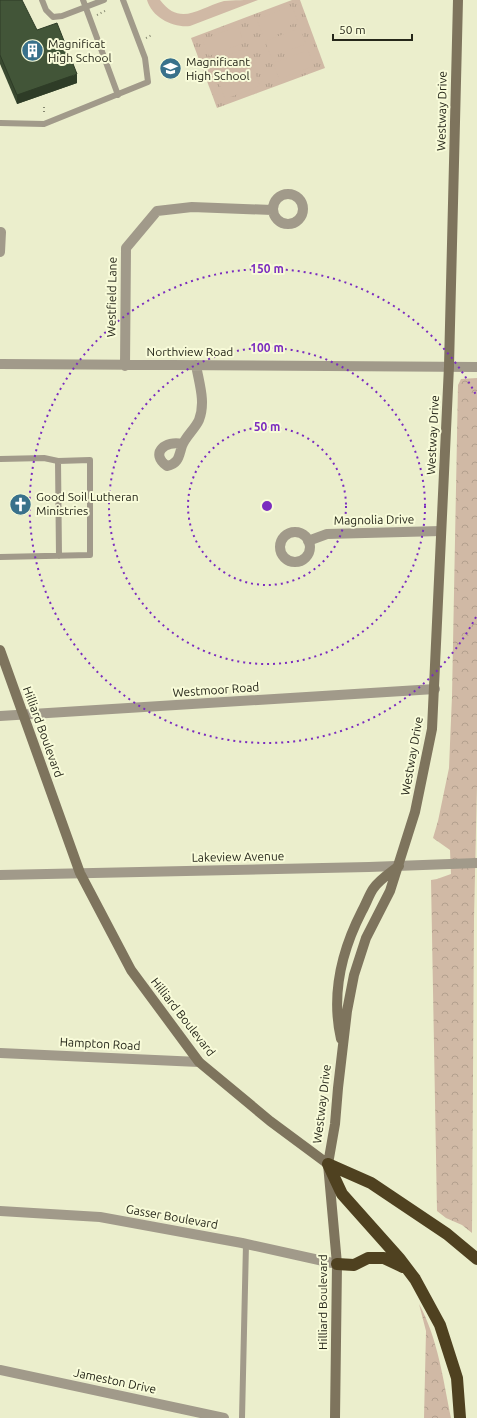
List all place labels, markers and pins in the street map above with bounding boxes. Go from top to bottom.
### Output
place label: Magnificat High School [48,37,112,64]
building icon: Magnificat High School [19,38,45,64]
place label: Magnificant High School [186,55,250,82]
school or university icon: Magnificant High School [157,56,183,82]
place label: Good Soil Lutheran Ministries [36,490,139,517]
church icon: Good Soil Lutheran Ministries [8,491,34,517]
centre of rings [260,499,274,513]

